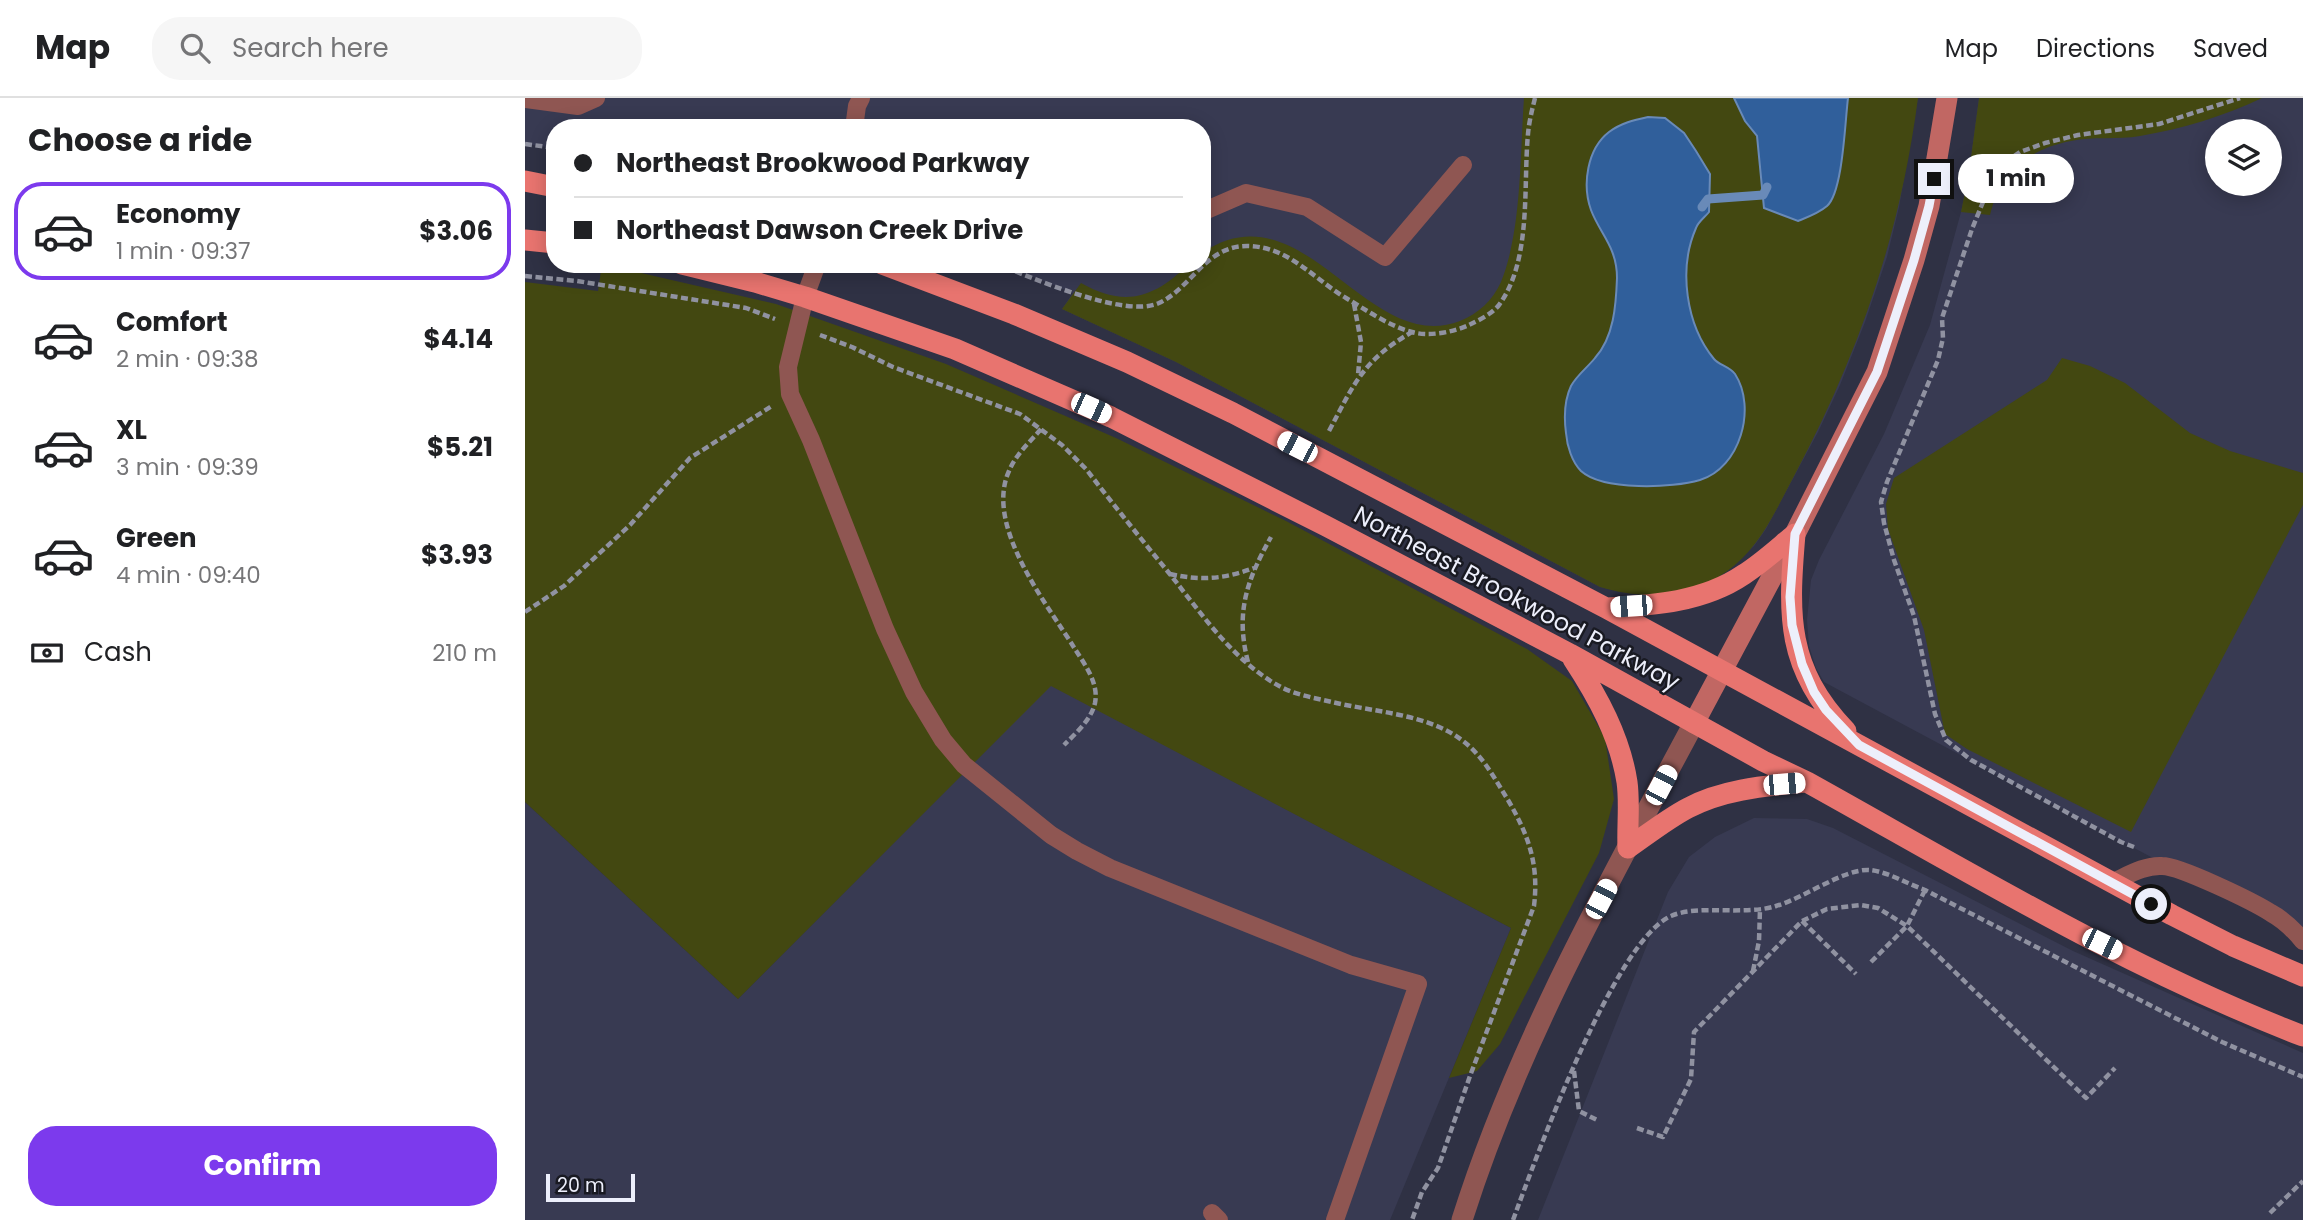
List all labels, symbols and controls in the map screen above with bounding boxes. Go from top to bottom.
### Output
search box [152,17,642,80]
text: Map [35,24,110,71]
icon: search [176,29,214,67]
text: Search here [232,30,389,66]
text: Map [1945,32,1998,65]
text: Directions [2036,32,2155,65]
text: Saved [2193,32,2268,65]
text: Choose a ride [28,117,252,162]
map controls [2205,119,2282,196]
button: layers [2205,119,2282,196]
text: Northeast Brookwood Parkway [616,145,1030,181]
callout: 1 min [1959,154,2074,204]
text: 1 min [1986,162,2046,194]
route end [1918,163,1950,195]
text: Economy [116,196,240,232]
icon: car [32,200,95,263]
text: Northeast Dawson Creek Drive [616,212,1023,248]
text: $3.06 [419,213,493,249]
text: 1 min · 09:37 [116,235,251,267]
text: Comfort [116,304,228,340]
icon: car [32,308,95,371]
text: $4.14 [424,321,493,357]
text: 2 min · 09:38 [116,343,259,375]
car [1068,390,1115,426]
text: XL [116,412,147,448]
icon: car [32,416,95,479]
car [1274,428,1321,466]
text: $5.21 [427,429,493,465]
text: 3 min · 09:39 [116,451,259,483]
street label: Northeast Brookwood Parkway [1348,498,1686,698]
text: Green [116,520,197,556]
icon: car [32,524,95,587]
text: $3.93 [421,537,493,573]
text: 4 min · 09:40 [116,559,261,591]
car [1610,594,1653,618]
icon: cash [28,634,66,672]
text: Cash [84,634,152,670]
text: 210 m [432,637,497,669]
car [1642,762,1681,808]
car [1763,772,1806,796]
car [1582,876,1621,922]
route start [2135,888,2167,920]
car [2079,925,2126,963]
button: Confirm [28,1126,497,1206]
scale bar [546,1171,635,1203]
text: 20 m [557,1172,605,1199]

